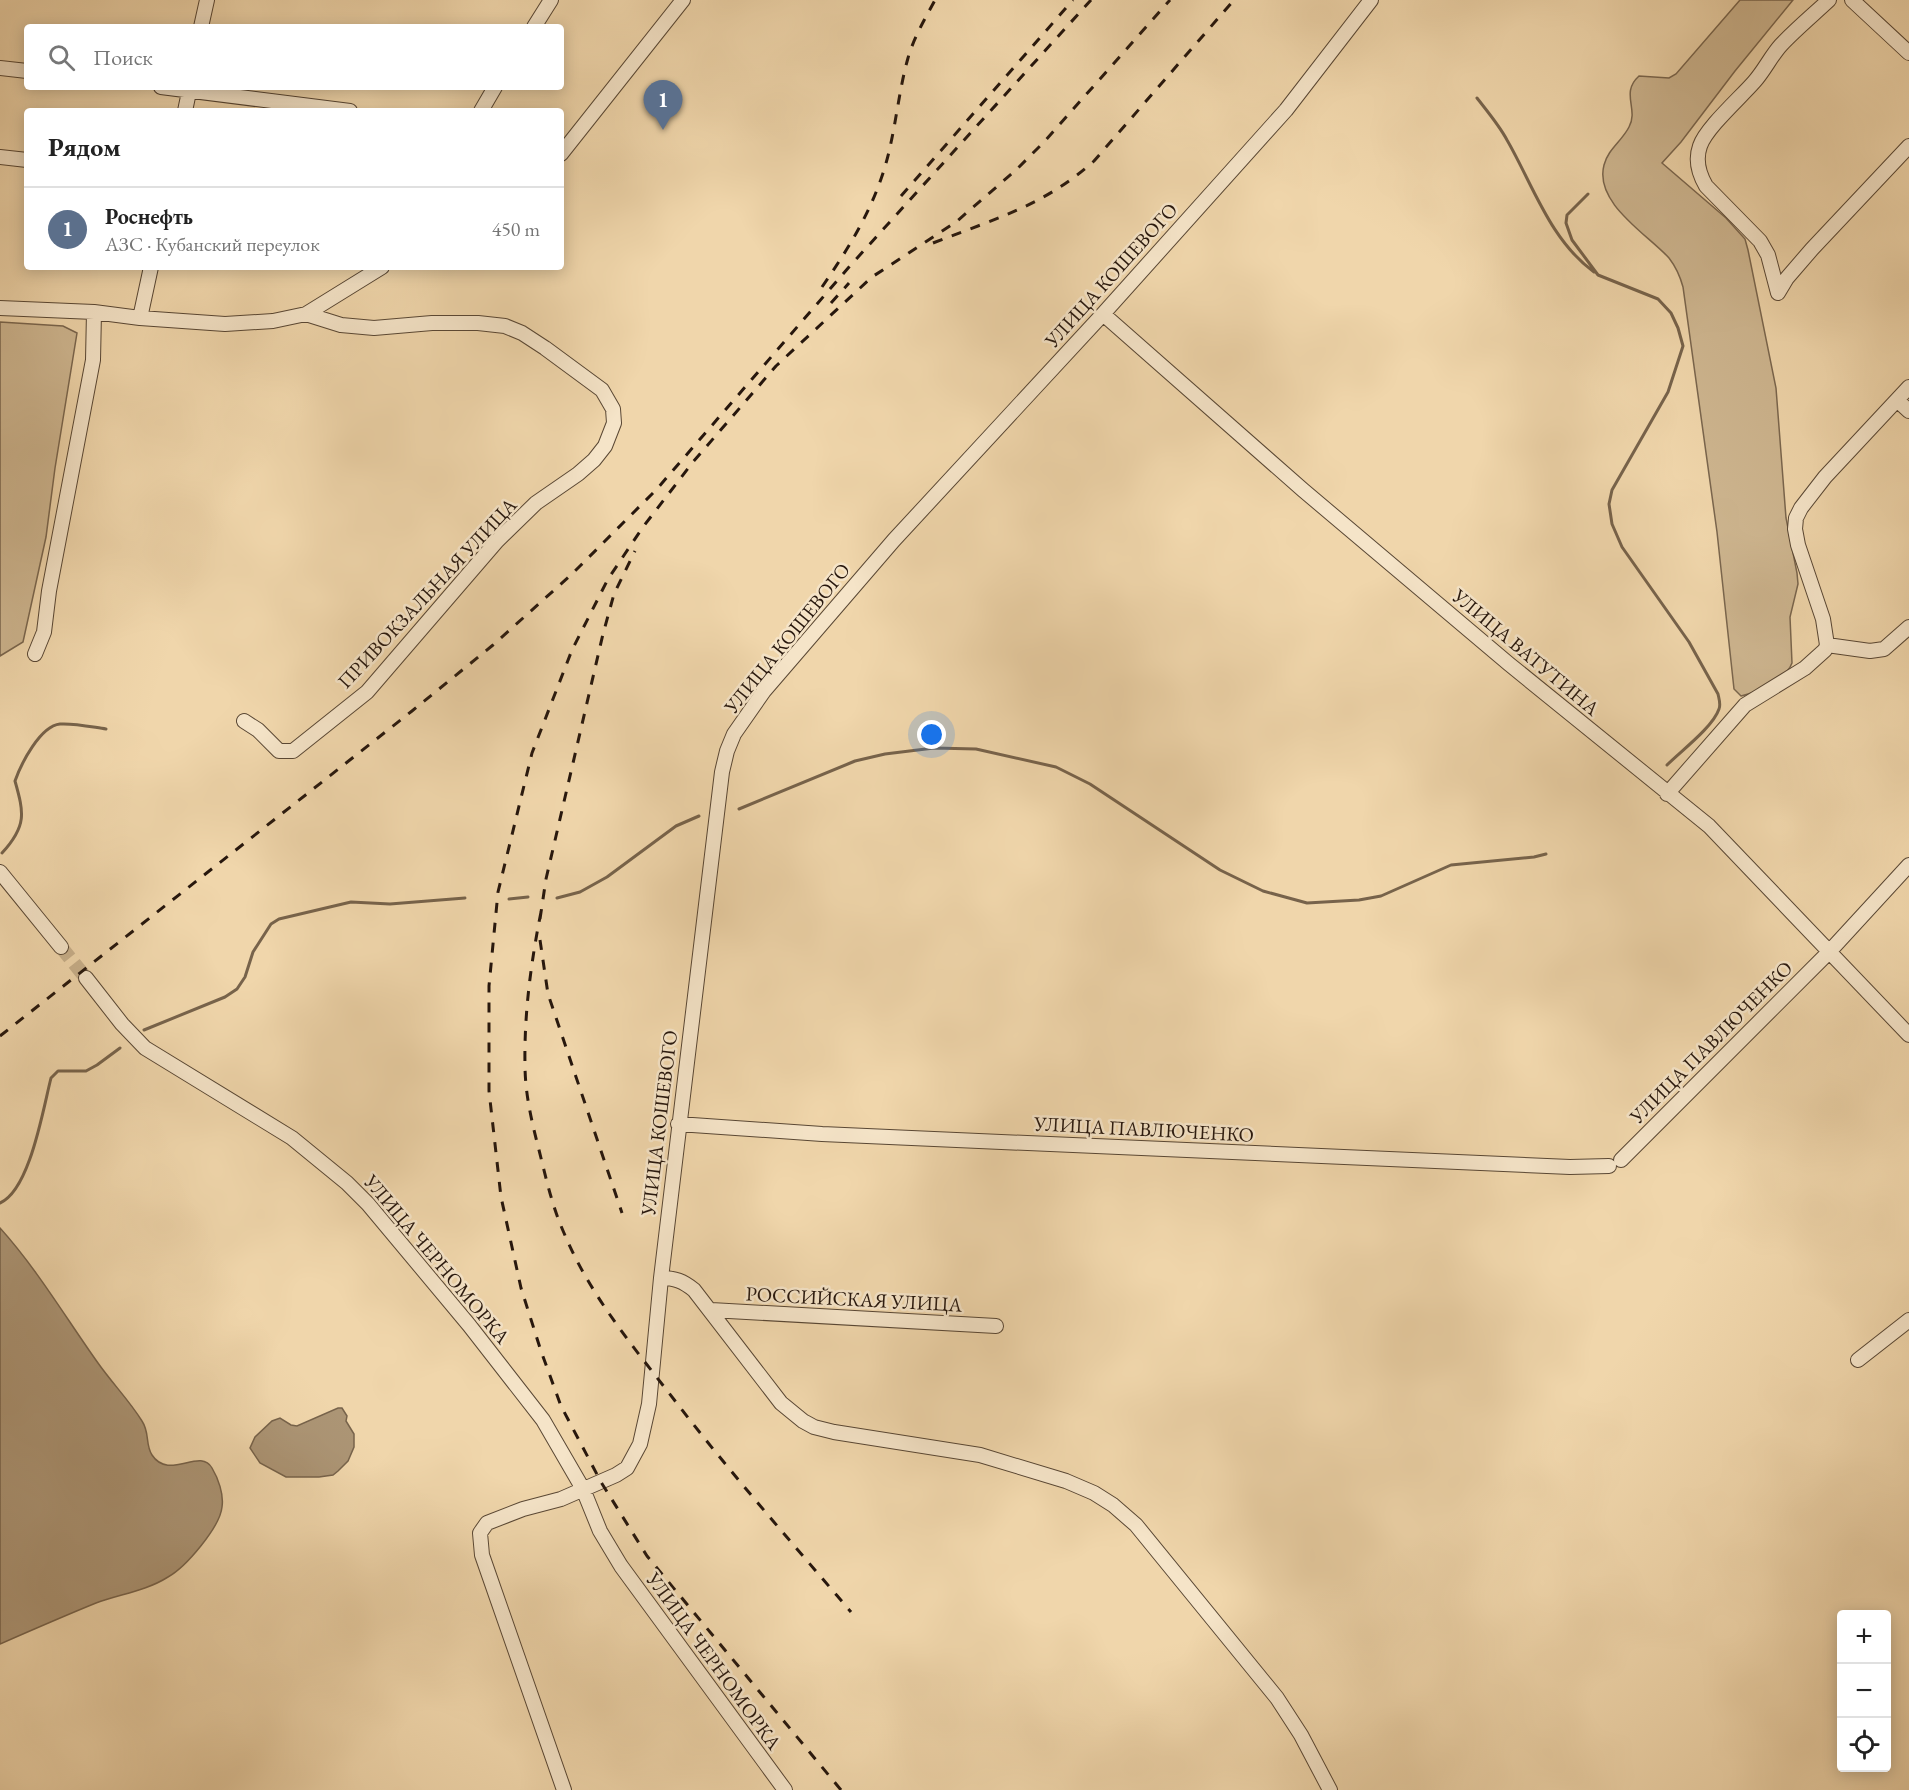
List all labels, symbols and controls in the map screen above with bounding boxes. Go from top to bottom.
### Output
search box [24,24,564,90]
icon: search [45,41,78,74]
text: Поиск [93,43,153,72]
pin: 1 [644,80,682,130]
text: Рядом [48,130,121,164]
street label: УЛИЦА КОШЕВОГО [1038,197,1183,354]
text: Роснефть [105,202,193,231]
text: 1 [62,216,73,242]
text: 450 m [492,216,540,242]
text: АЗС · Кубанский переулок [105,231,320,257]
street label: ПРИВОКЗАЛЬНАЯ УЛИЦА [332,492,522,694]
street label: УЛИЦА КОШЕВОГО [718,557,856,720]
street label: УЛИЦА ВАТУТИНА [1446,582,1605,721]
your location [917,720,946,749]
street label: УЛИЦА ПАВЛЮЧЕНКО [1623,955,1798,1130]
street label: УЛИЦА КОШЕВОГО [635,1029,683,1218]
street label: УЛИЦА ПАВЛЮЧЕНКО [1032,1110,1255,1148]
street label: УЛИЦА ЧЕРНОМОРКА [358,1168,516,1349]
street label: РОССИЙСКАЯ УЛИЦА [745,1280,963,1318]
street label: УЛИЦА ЧЕРНОМОРКА [640,1566,787,1755]
map controls [1837,1610,1891,1772]
button: + [1837,1610,1891,1664]
button: − [1837,1664,1891,1718]
button: locate [1837,1718,1891,1772]

